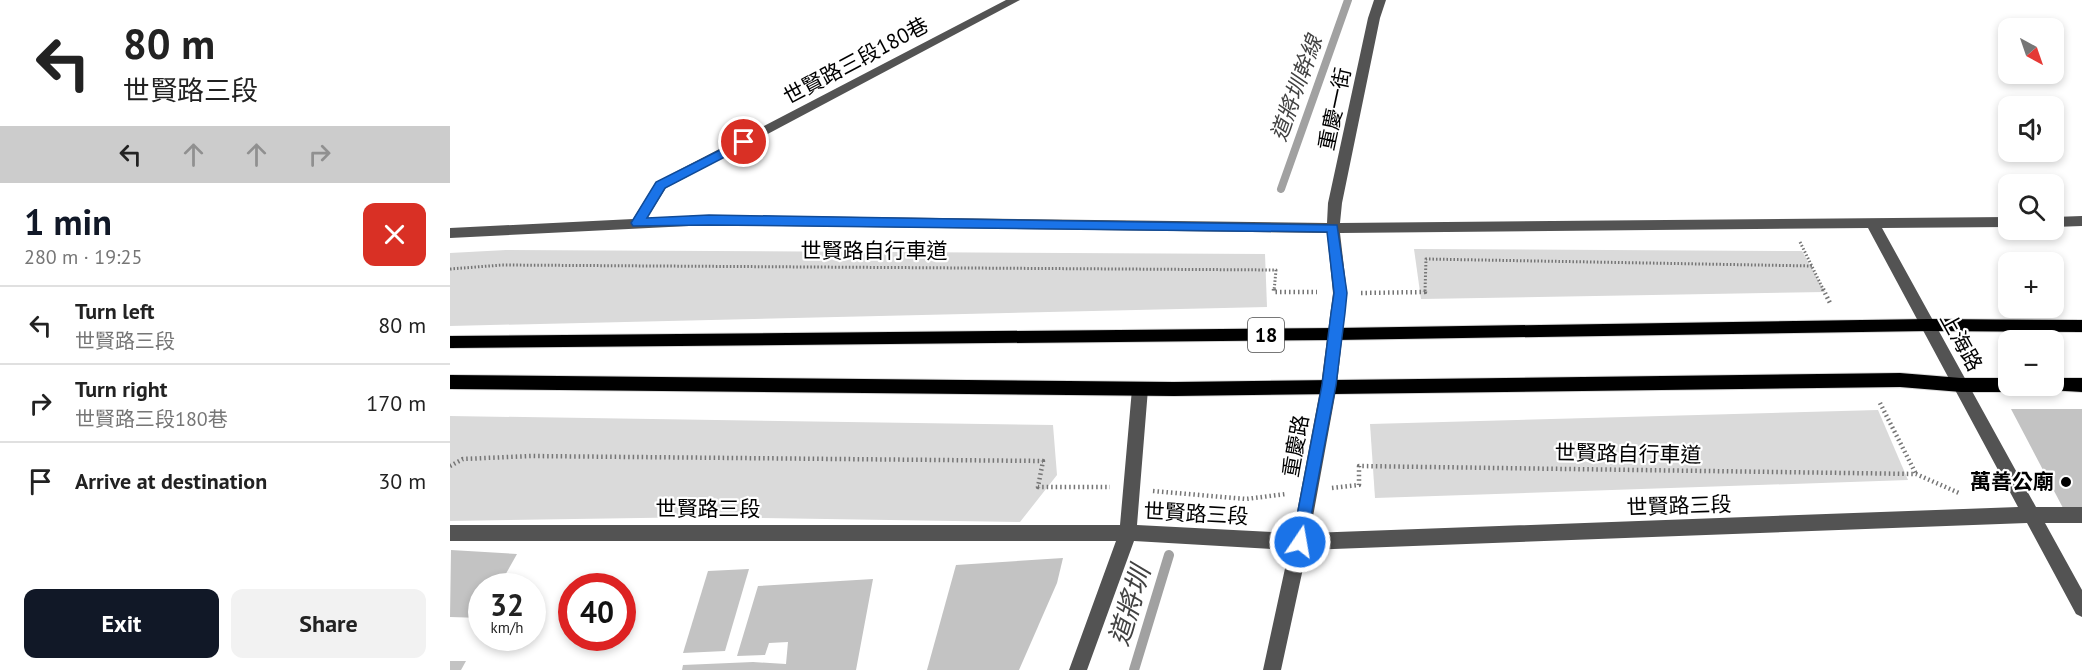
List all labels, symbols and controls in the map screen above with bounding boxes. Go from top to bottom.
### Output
street label: 世賢路三段180巷 [779,11,933,110]
text: 80 m [123,16,215,71]
north arrow [1998,18,2064,84]
map controls [1998,18,2064,396]
icon: left [24,24,102,102]
water label: 道將圳幹線 [1264,29,1329,144]
street label: 重慶一街 [1313,65,1356,153]
text: 世賢路三段 [123,73,258,107]
button: sound [1998,96,2064,162]
pin [718,116,769,167]
icon: arrive [727,125,760,158]
icon: left [114,138,147,171]
icon: ahead [177,138,210,171]
icon: ahead [240,138,273,171]
icon: right [303,138,336,171]
button: search [1998,174,2064,240]
text: 1 min [24,198,112,245]
button: close [363,203,426,266]
street label: 世賢路自行車道 [801,237,948,264]
text: 280 m · 19:25 [24,244,142,270]
button: + [1998,252,2064,318]
text: Turn left [75,297,155,325]
street label: 上海路 [1934,308,1989,376]
icon: left [24,309,57,342]
text: 80 m [378,311,426,339]
road number: 18 [1248,318,1284,352]
text: 世賢路三段 [75,328,175,354]
button: − [1998,330,2064,396]
text: Turn right [75,375,167,403]
icon: right [24,387,57,420]
text: 170 m [366,389,426,417]
text: 世賢路三段180巷 [75,406,228,432]
street label: 重慶路 [1277,413,1314,479]
street label: 世賢路自行車道 [1554,439,1702,468]
icon: arrive [24,465,57,498]
text: Arrive at destination [75,467,267,495]
text: 30 m [378,467,426,495]
place label: 萬善公廟 [1970,468,2054,495]
marker: 萬善公廟 [2059,475,2073,489]
street label: 世賢路三段 [1626,490,1732,521]
street label: 世賢路三段 [656,495,761,522]
street label: 世賢路三段 [1143,497,1249,530]
position arrow [1268,510,1332,574]
water label: 道將圳 [1101,558,1158,649]
speed limit sign: 40 [558,573,636,651]
text: 32 [490,585,524,624]
button: Exit [24,589,219,658]
button: Share [231,589,426,658]
text: km/h [491,618,523,637]

